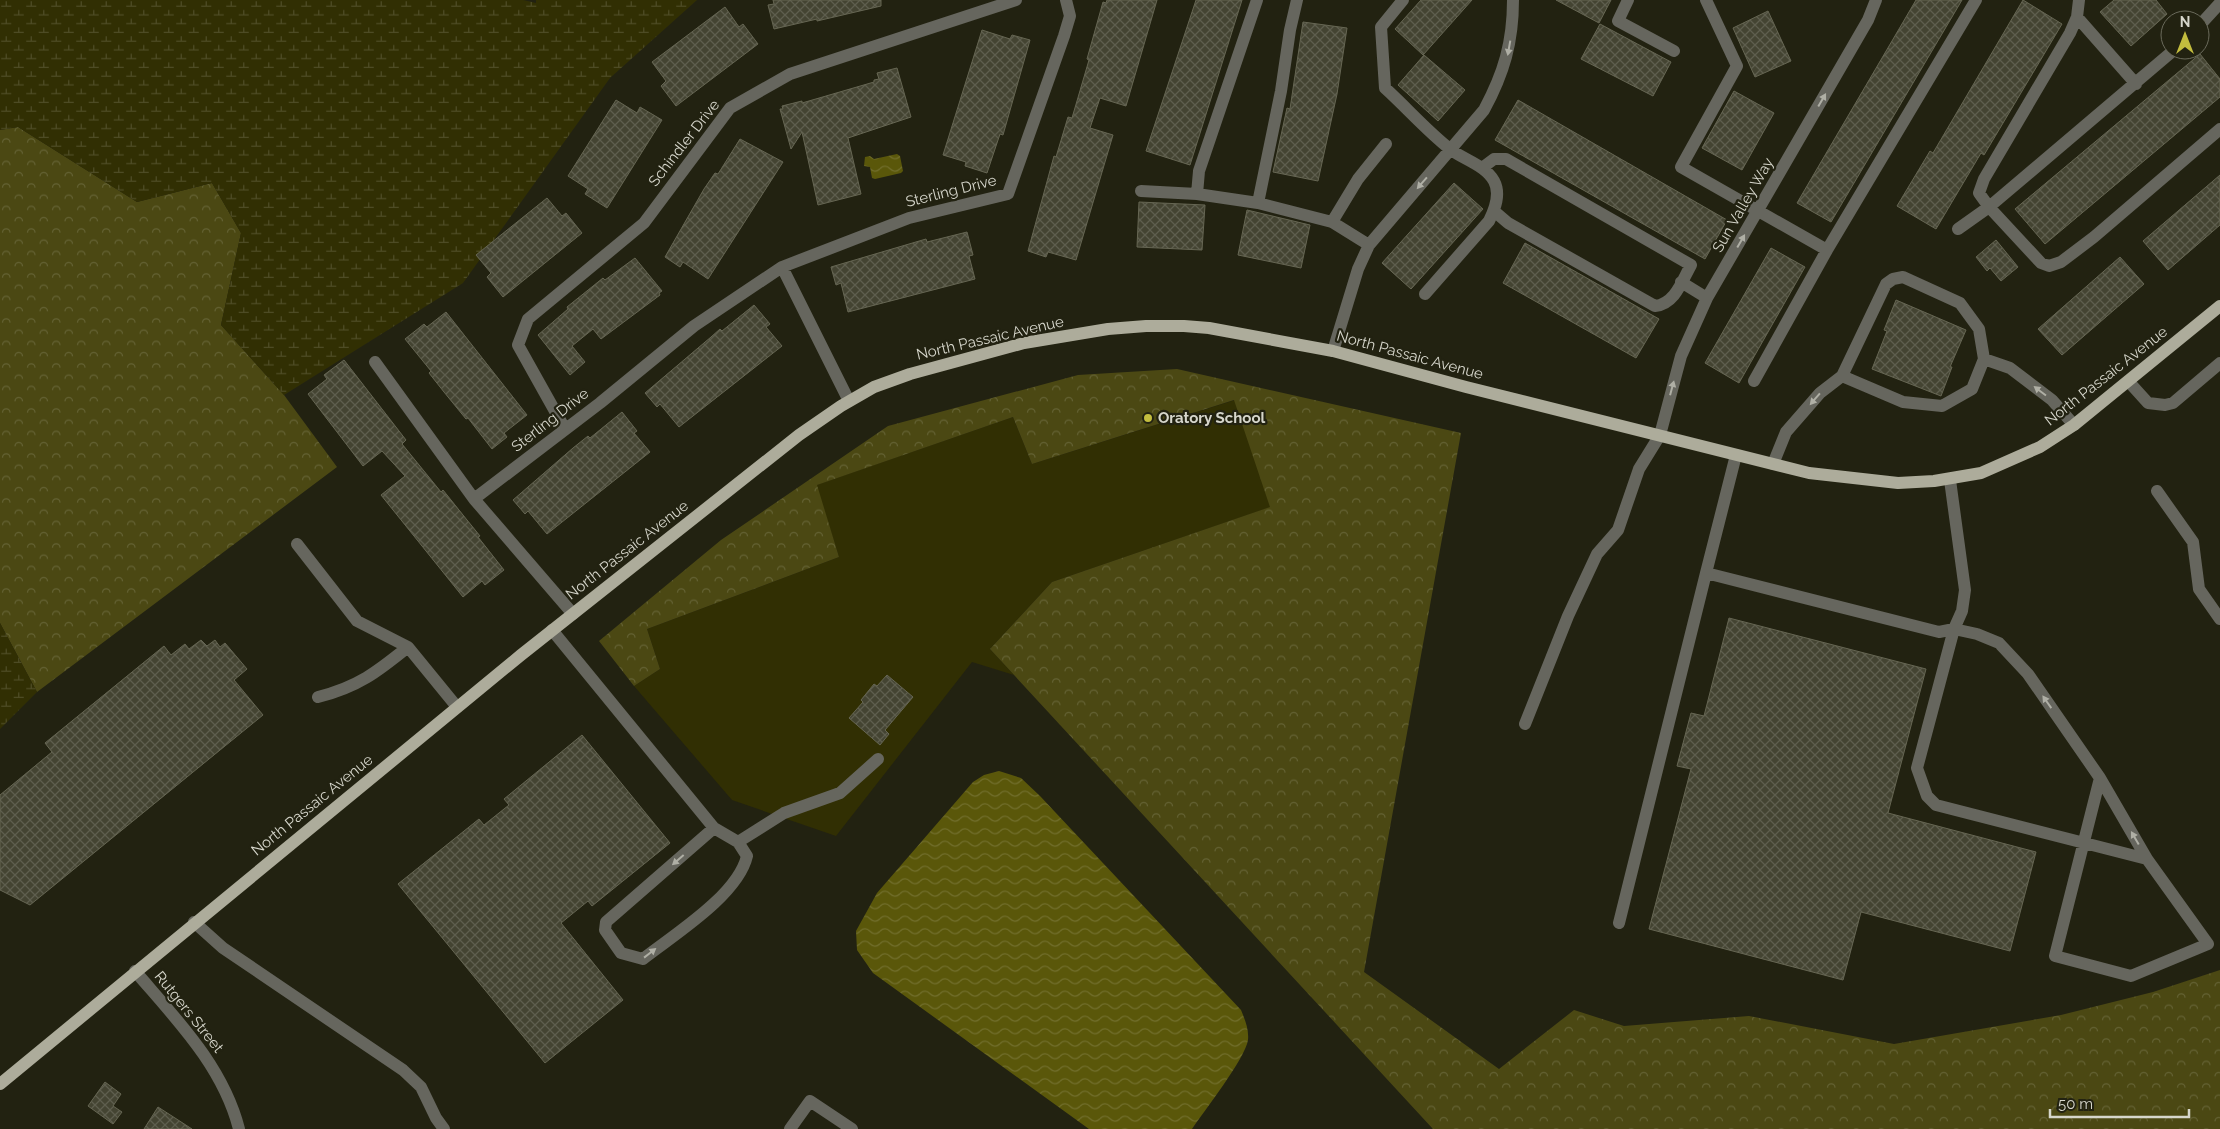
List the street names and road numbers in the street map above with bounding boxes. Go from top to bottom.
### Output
street label: Schindler Drive [645,96,723,190]
street label: Sun Valley Way [1709,154,1777,256]
street label: Sterling Drive [904,171,998,211]
street label: North Passaic Avenue [914,312,1066,364]
street label: North Passaic Avenue [2041,322,2171,430]
street label: North Passaic Avenue [1335,327,1485,383]
street label: Sterling Drive [508,384,592,456]
street label: North Passaic Avenue [562,496,692,604]
street label: North Passaic Avenue [248,750,376,859]
street label: Rutgers Street [151,968,227,1056]

